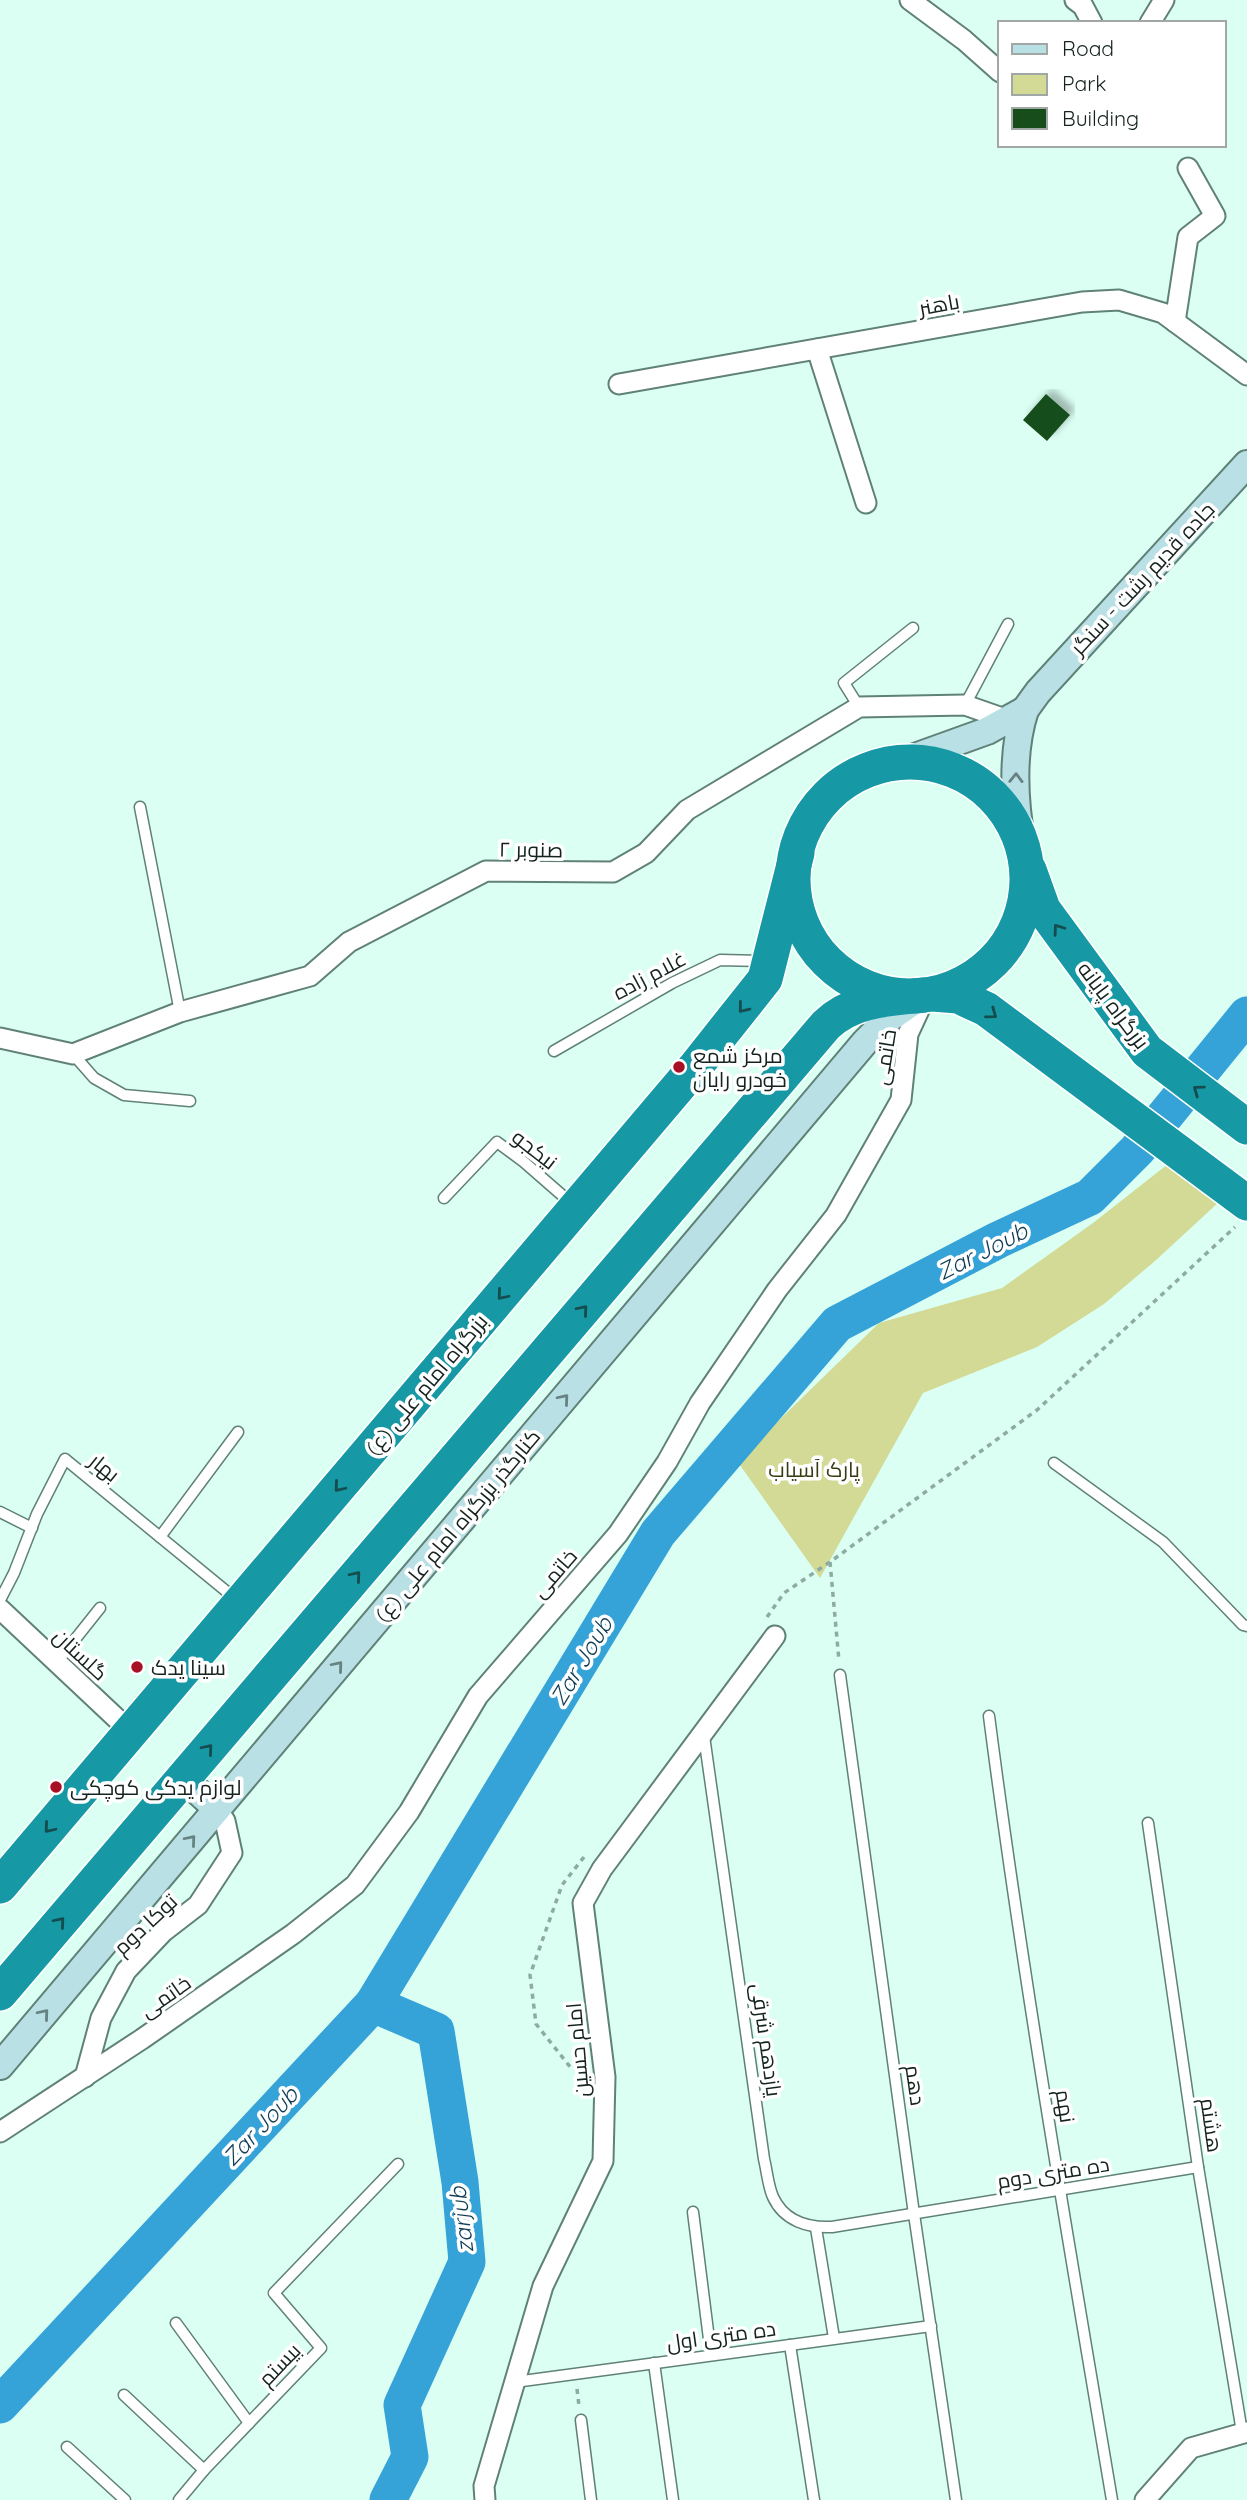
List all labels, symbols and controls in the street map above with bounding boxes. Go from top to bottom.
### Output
legend [998,21,1226,147]
text: Road [1062,35,1114,61]
text: Park [1062,70,1106,96]
text: Building [1062,105,1139,131]
street label: باهنر [916,288,961,321]
street label: جاده قدیم رشت - سنگر [1064,496,1221,662]
one-way arrow [1008,772,1023,783]
street label: صنوبر ۲ [499,835,563,863]
one-way arrow [1053,924,1066,937]
street label: غلام زاده [608,945,691,1007]
street label: بزرگراه پایانه [1071,956,1155,1055]
one-way arrow [739,1000,751,1013]
one-way arrow [984,1006,997,1018]
street label: خاتمی [867,1027,902,1087]
place label: مرکز شمع خودرو رایان [693,1042,787,1093]
marker: مرکز شمع خودرو رایان [671,1059,687,1075]
one-way arrow [1193,1086,1205,1098]
street label: نیکجو [507,1123,563,1175]
water label: Zar Joub [932,1215,1033,1286]
one-way arrow [498,1287,510,1300]
one-way arrow [575,1306,587,1319]
street label: بزرگراه امام علی (ع) [359,1308,494,1461]
one-way arrow [555,1394,568,1407]
street label: کنارگذر بزرگراه امام علی (ع) [369,1423,547,1628]
street label: بهار [83,1446,125,1488]
park label: پارک آسیاب [768,1456,860,1484]
one-way arrow [335,1479,347,1492]
street label: خاتمی [526,1543,583,1603]
one-way arrow [348,1572,360,1585]
water label: Zar Joub [543,1611,619,1710]
street label: گلستان [48,1622,114,1686]
place label: سینا یدک [151,1654,226,1680]
marker: سینا یدک [129,1659,145,1675]
one-way arrow [330,1662,342,1675]
one-way arrow [200,1745,212,1758]
place label: لوازم یدکی کوچکی [70,1774,242,1802]
marker: لوازم یدکی کوچکی [48,1779,64,1795]
one-way arrow [45,1820,57,1833]
one-way arrow [183,1836,195,1849]
street label: توکا دوم [108,1888,184,1961]
one-way arrow [52,1918,64,1931]
street label: خاتمی [135,1969,196,2024]
street label: یازدهم شرقی [744,1982,788,2099]
street label: امام حسین [560,2001,596,2098]
one-way arrow [36,2009,48,2022]
street label: دهم [898,2063,932,2107]
water label: Zar Joub [216,2080,305,2172]
street label: نهم [1049,2088,1081,2125]
street label: هشتم [1193,2096,1229,2154]
street label: ده متری دوم [995,2150,1111,2196]
water label: zarjub [442,2184,479,2255]
street label: ده متری اول [665,2314,777,2356]
street label: بیستم [252,2337,307,2392]

